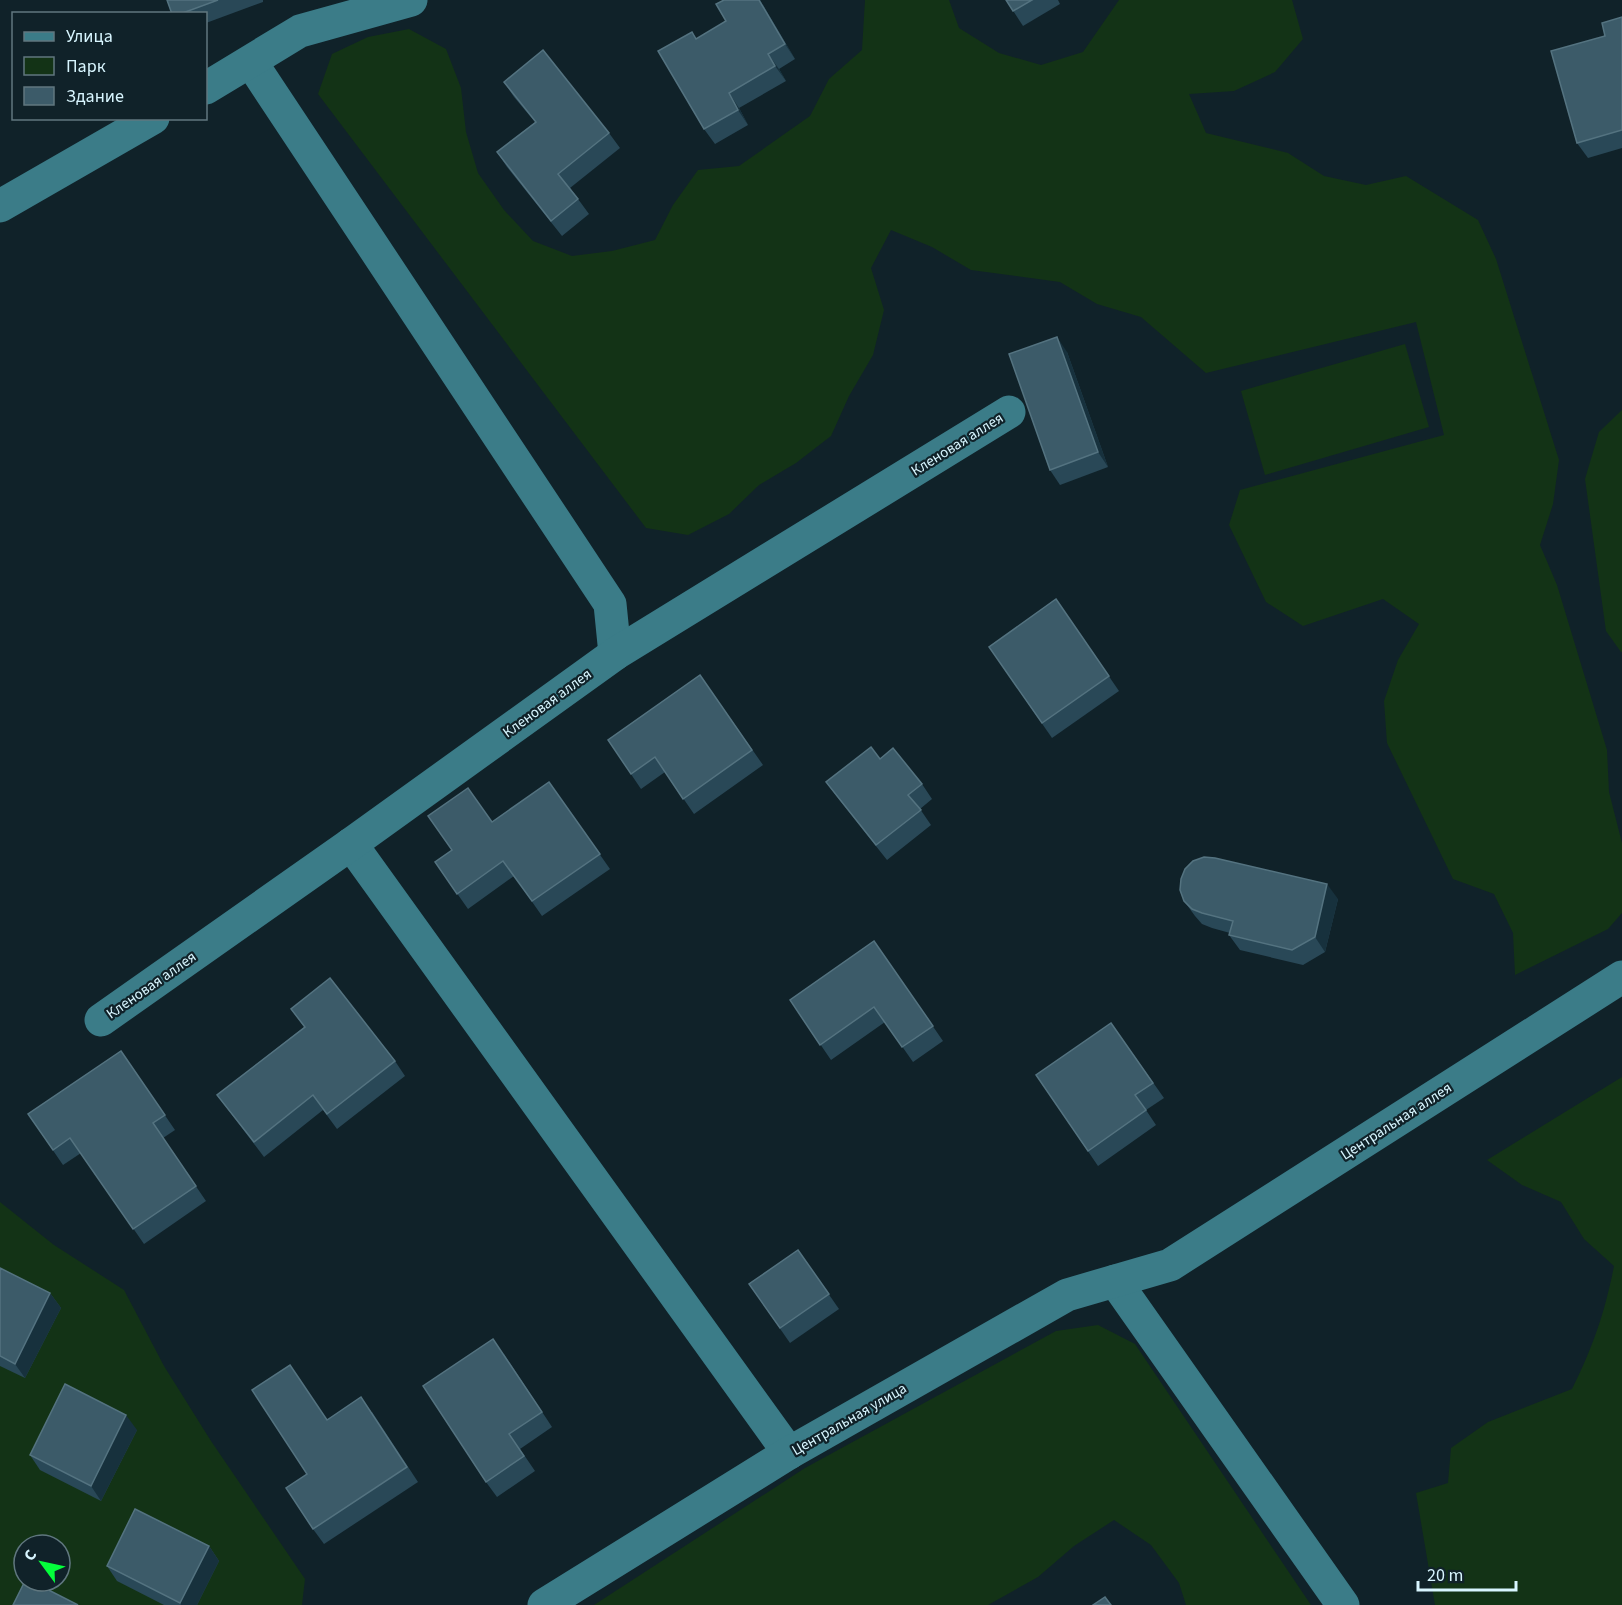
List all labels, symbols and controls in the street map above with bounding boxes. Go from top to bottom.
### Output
legend [12,12,207,120]
text: Улица [66,24,113,49]
text: Парк [66,54,106,79]
text: Здание [66,84,124,109]
street label: Кленовая аллея [907,408,1008,481]
street label: Кленовая аллея [498,664,596,743]
street label: Кленовая аллея [102,947,201,1024]
street label: Центральная аллея [1337,1078,1456,1165]
street label: Центральная улица [788,1378,911,1461]
north arrow [12,1533,72,1593]
text: С [18,1545,42,1565]
scale bar [1418,1554,1516,1592]
text: 20 m [1427,1563,1463,1588]

